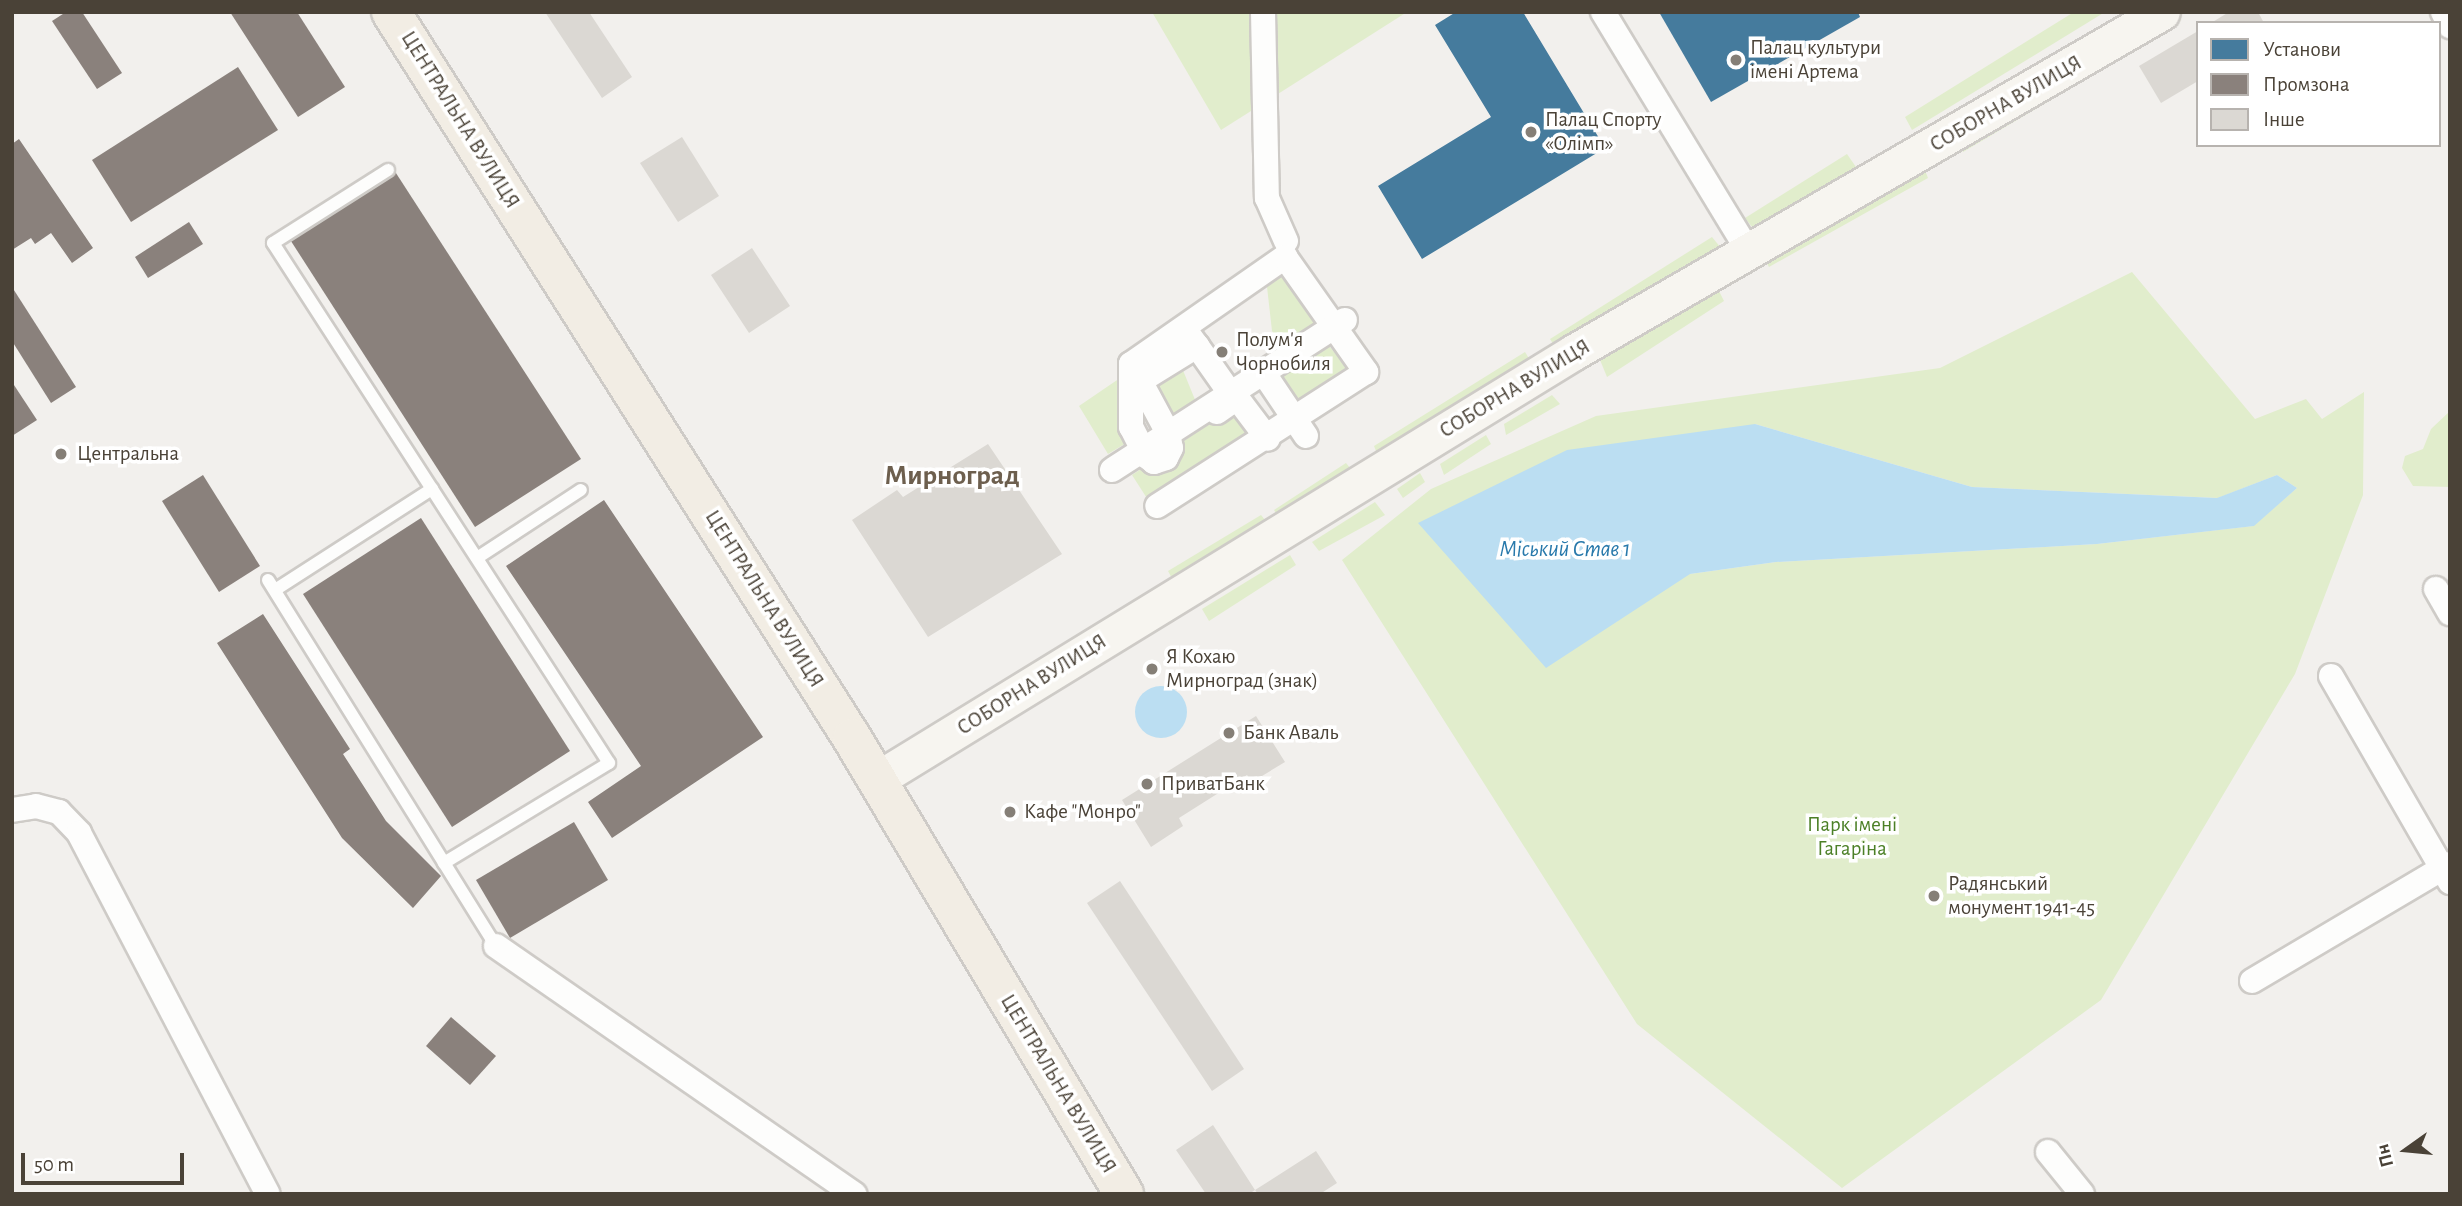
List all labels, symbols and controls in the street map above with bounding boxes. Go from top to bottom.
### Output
legend [2196,21,2441,147]
street label: ЦЕНТРАЛЬНА ВУЛИЦЯ [395,27,525,213]
place label: Палац культури імені Артема [1750,35,1881,85]
text: Установи [2263,39,2341,60]
street label: СОБОРНА ВУЛИЦЯ [1926,50,2086,158]
marker: Палац культури імені Артема [1728,52,1744,68]
text: Промзона [2263,74,2350,95]
place label: Палац Спорту «Олімп» [1545,107,1662,157]
text: Інше [2263,109,2305,130]
marker: Палац Спорту «Олімп» [1523,124,1539,140]
place label: Полум'я Чорнобиля [1236,327,1331,377]
street label: СОБОРНА ВУЛИЦЯ [1435,334,1595,444]
marker: Полум'я Чорнобиля [1214,344,1230,360]
place label: Центральна [77,441,179,467]
marker: Центральна [51,444,71,464]
district label: Мирноград [884,459,1020,493]
street label: ЦЕНТРАЛЬНА ВУЛИЦЯ [699,506,829,692]
water label: Міський Став 1 [1499,536,1631,564]
street label: СОБОРНА ВУЛИЦЯ [953,629,1111,741]
place label: Я Кохаю Мирноград (знак) [1166,644,1318,694]
marker: Я Кохаю Мирноград (знак) [1144,661,1160,677]
place label: Банк Аваль [1243,720,1339,746]
marker: Банк Аваль [1221,725,1237,741]
place label: ПриватБанк [1161,771,1265,797]
marker: ПриватБанк [1139,776,1155,792]
place label: Кафе "Монро" [1024,799,1141,825]
marker: Кафе "Монро" [1002,804,1018,820]
park label: Парк імені Гагаріна [1807,812,1897,862]
place label: Радянський монумент 1941-45 [1948,871,2095,921]
marker: Радянський монумент 1941-45 [1926,888,1942,904]
street label: ЦЕНТРАЛЬНА ВУЛИЦЯ [995,990,1121,1178]
north arrow [2371,1115,2441,1185]
scale bar [24,1140,187,1184]
text: Пн [2373,1142,2397,1169]
text: 50 m [34,1154,74,1175]

